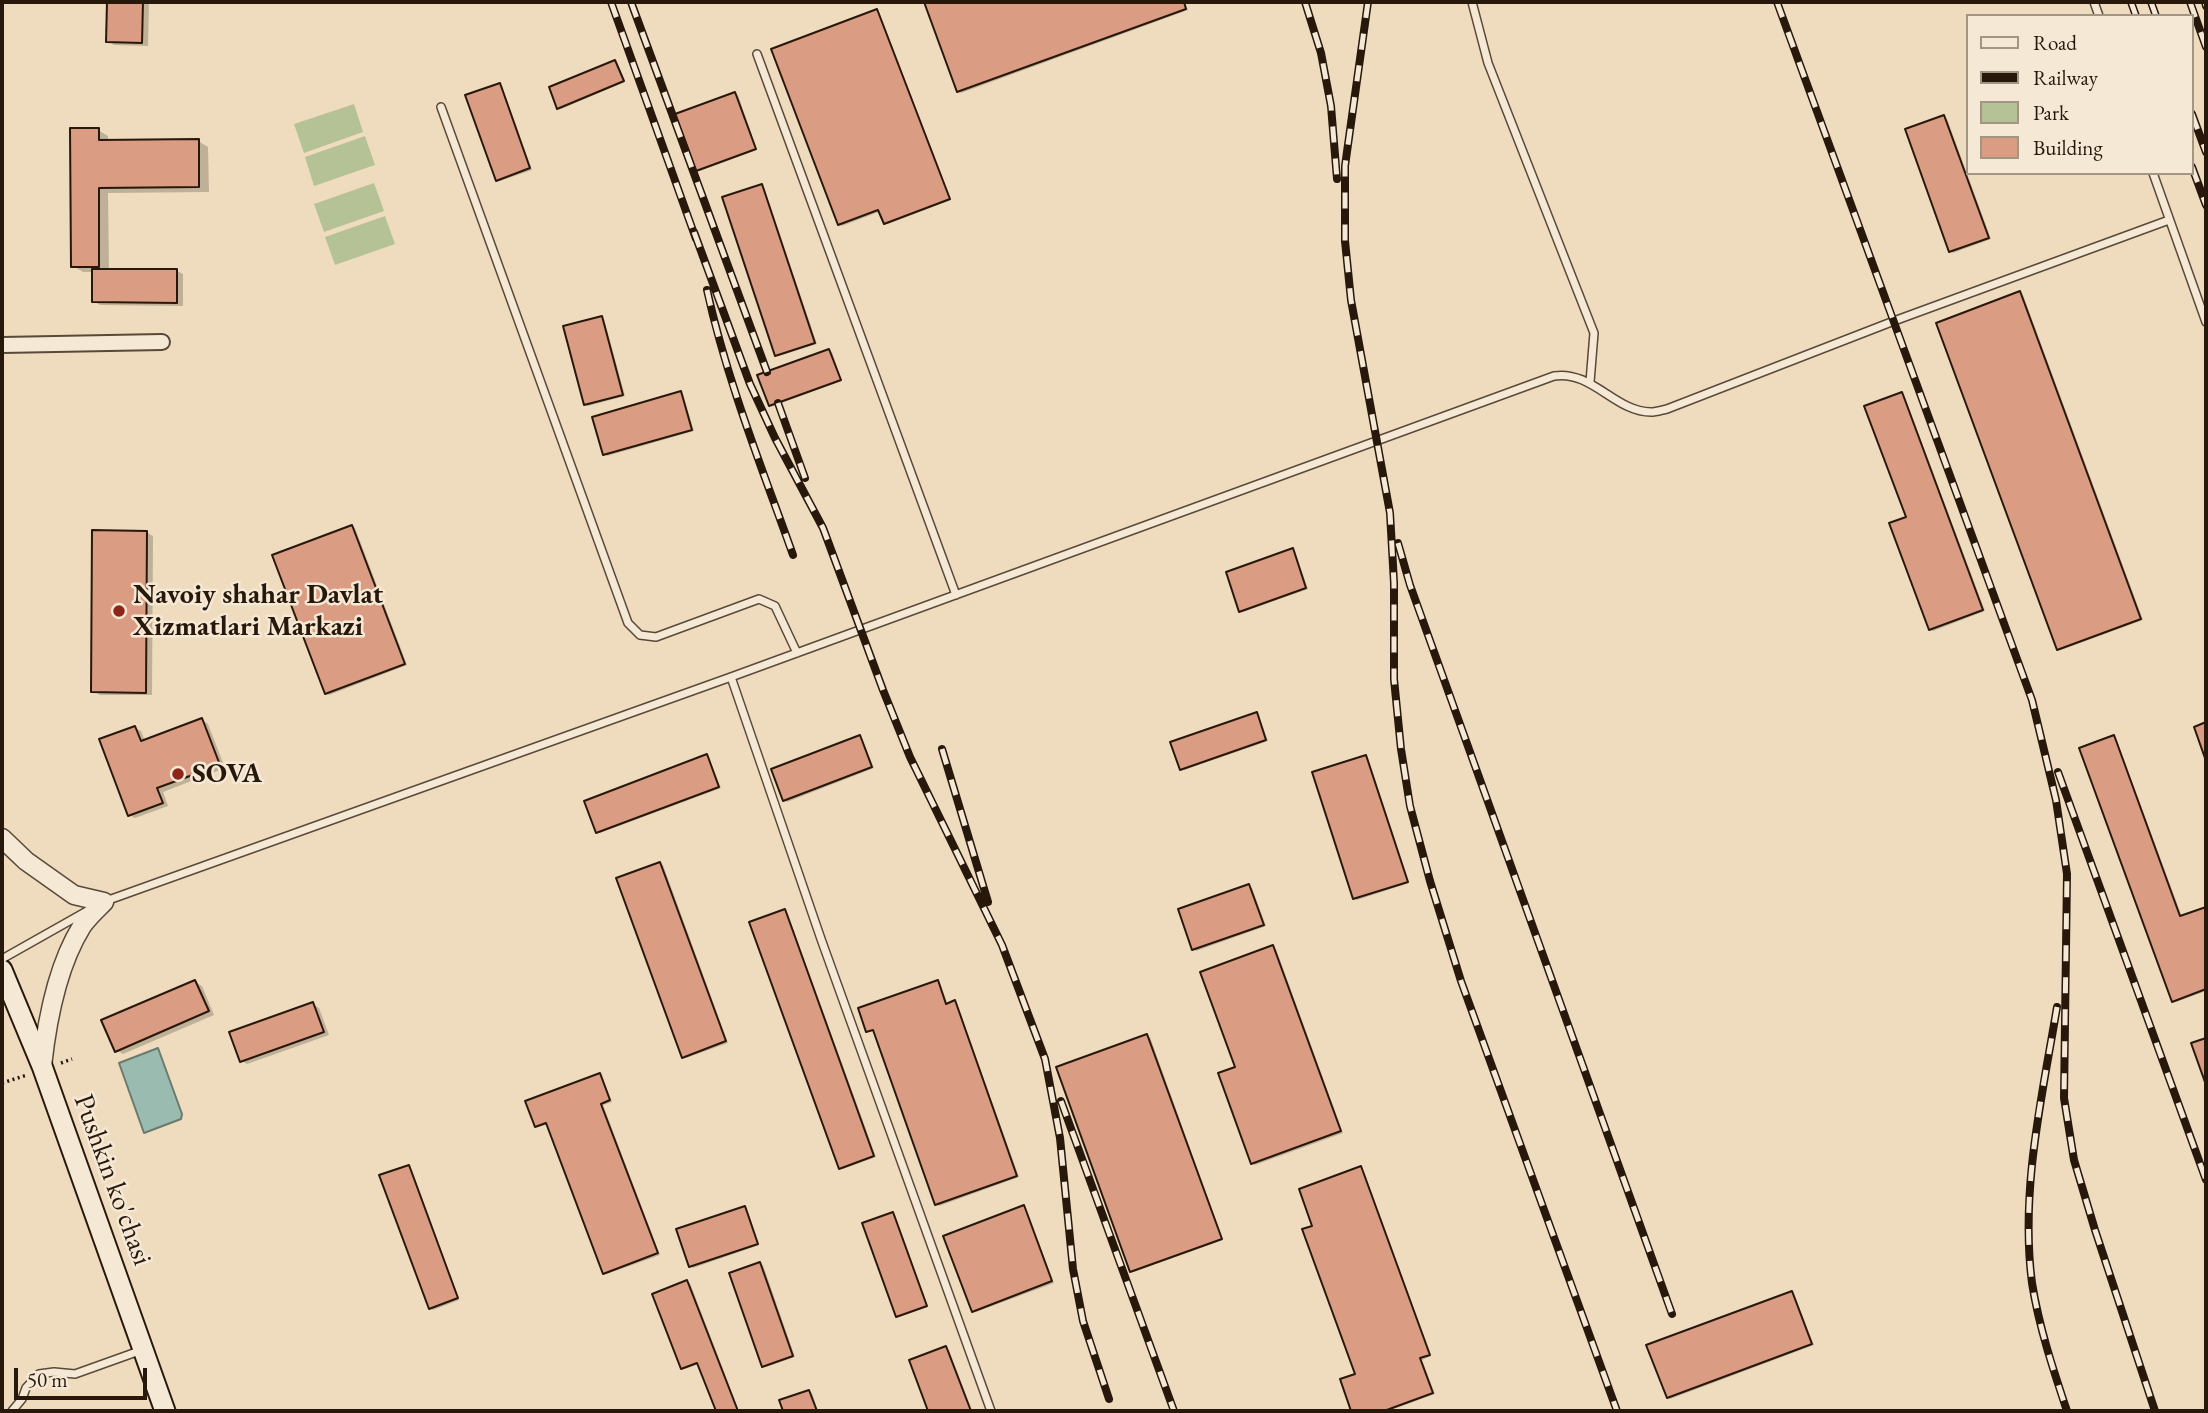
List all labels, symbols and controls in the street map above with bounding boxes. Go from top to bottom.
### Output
legend [1966,14,2194,175]
text: Road [2033,29,2077,56]
text: Railway [2033,64,2098,91]
text: Park [2033,99,2069,126]
text: Building [2033,134,2103,161]
place label: Navoiy shahar Davlat Xizmatlari Markazi [133,578,383,644]
marker: Navoiy shahar Davlat Xizmatlari Markazi [111,603,127,619]
place label: SOVA [192,757,262,791]
marker: SOVA [170,766,186,782]
street label: Pushkin ko'chasi [66,1090,158,1270]
scale bar [18,1354,150,1398]
text: 50 m [27,1366,68,1393]

